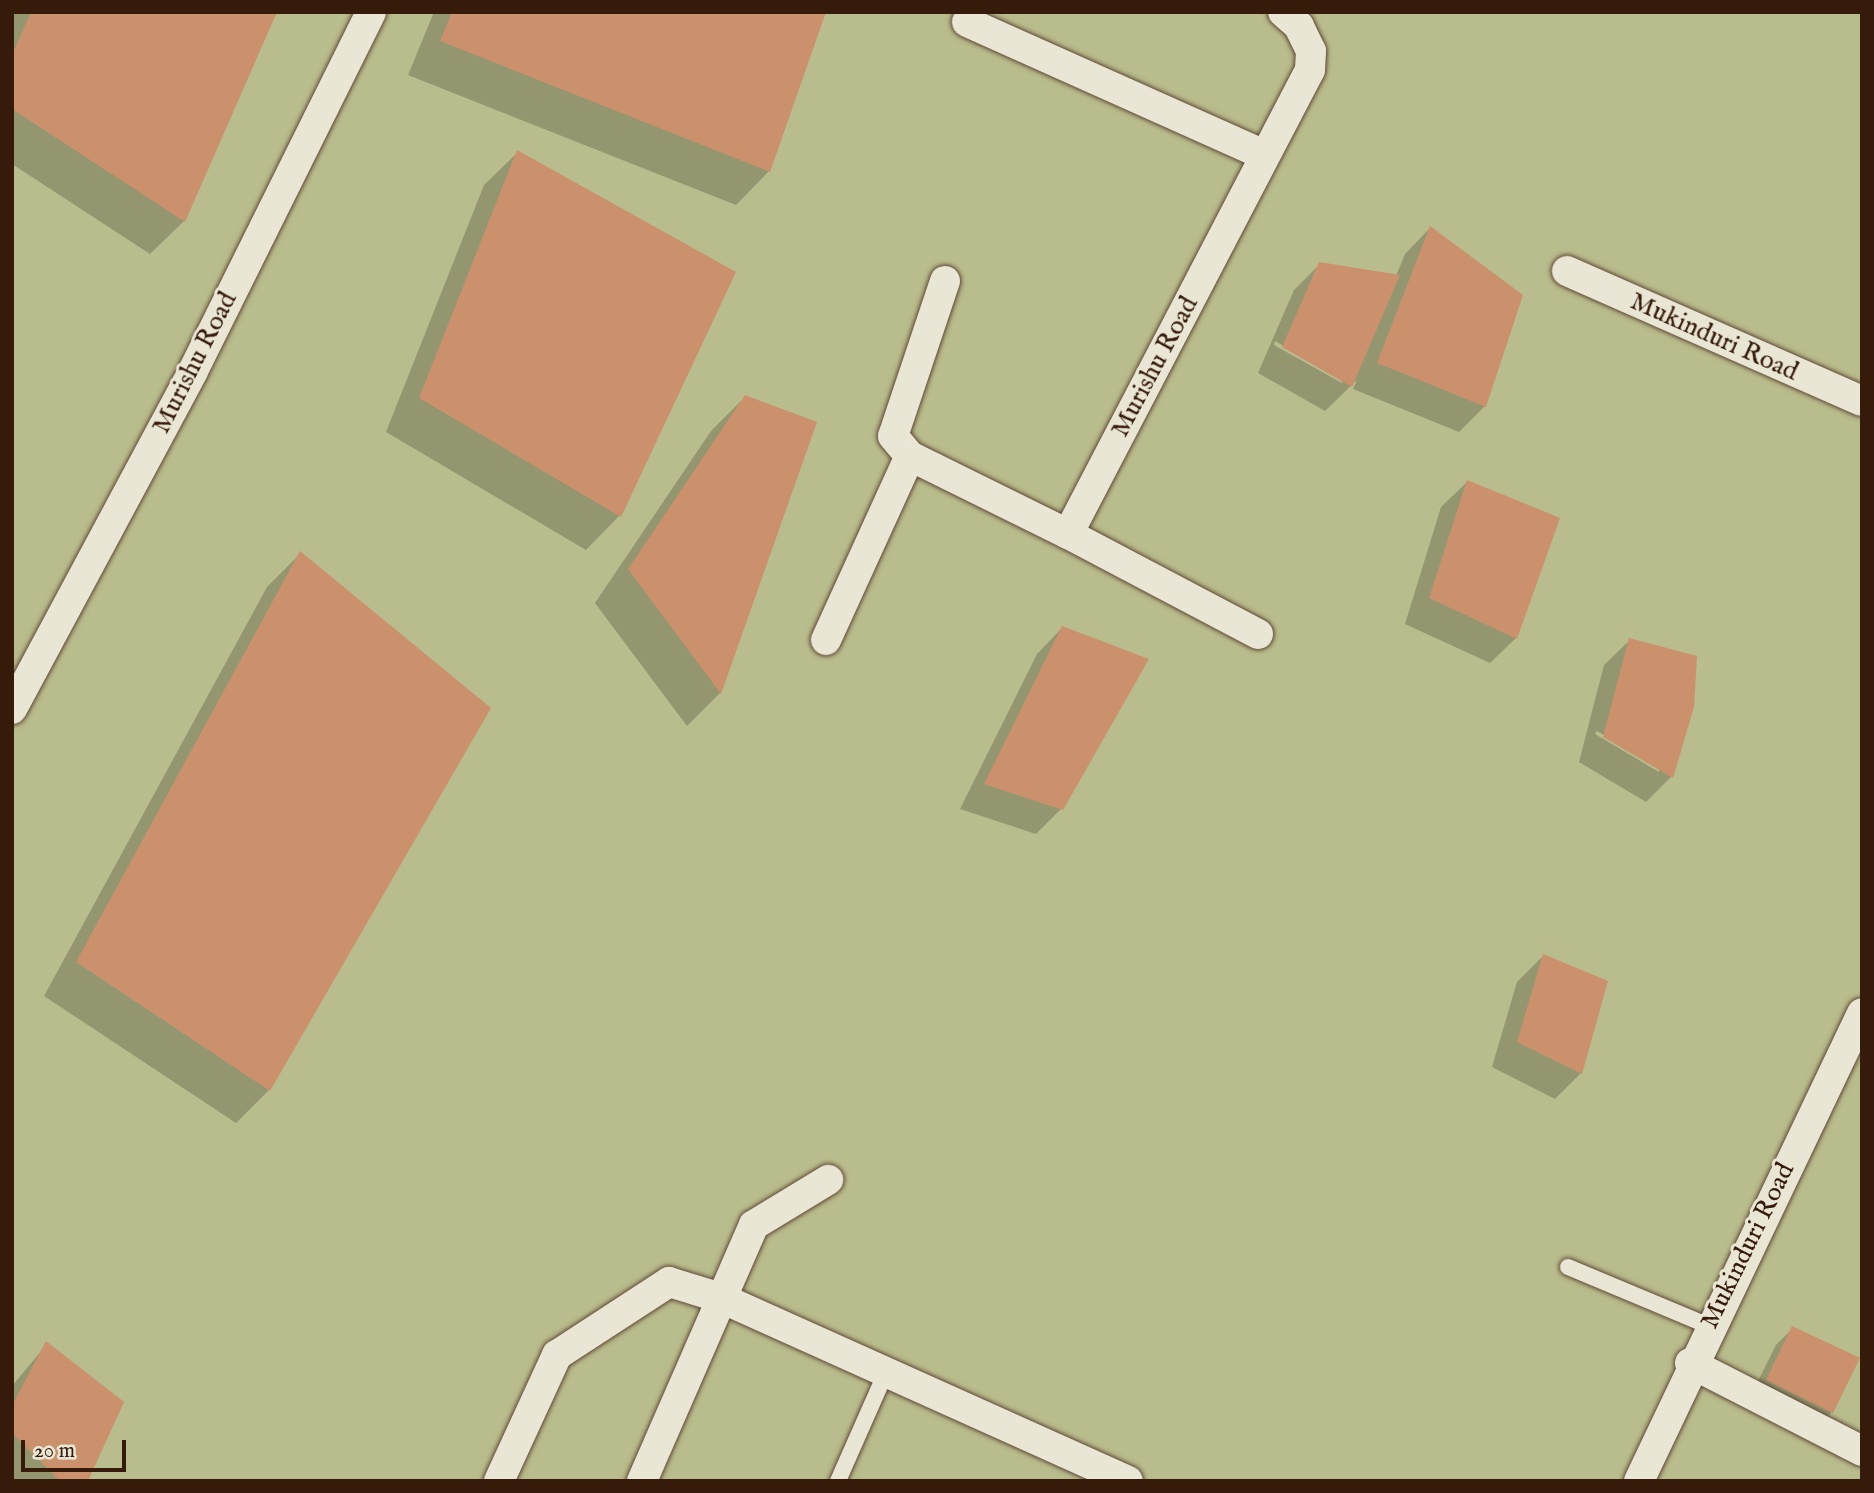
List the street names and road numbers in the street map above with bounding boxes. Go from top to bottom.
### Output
street label: Mukinduri Road [1625,286,1803,388]
street label: Murishu Road [146,287,244,439]
street label: Murishu Road [1105,291,1205,443]
street label: Mukinduri Road [1694,1158,1802,1334]

